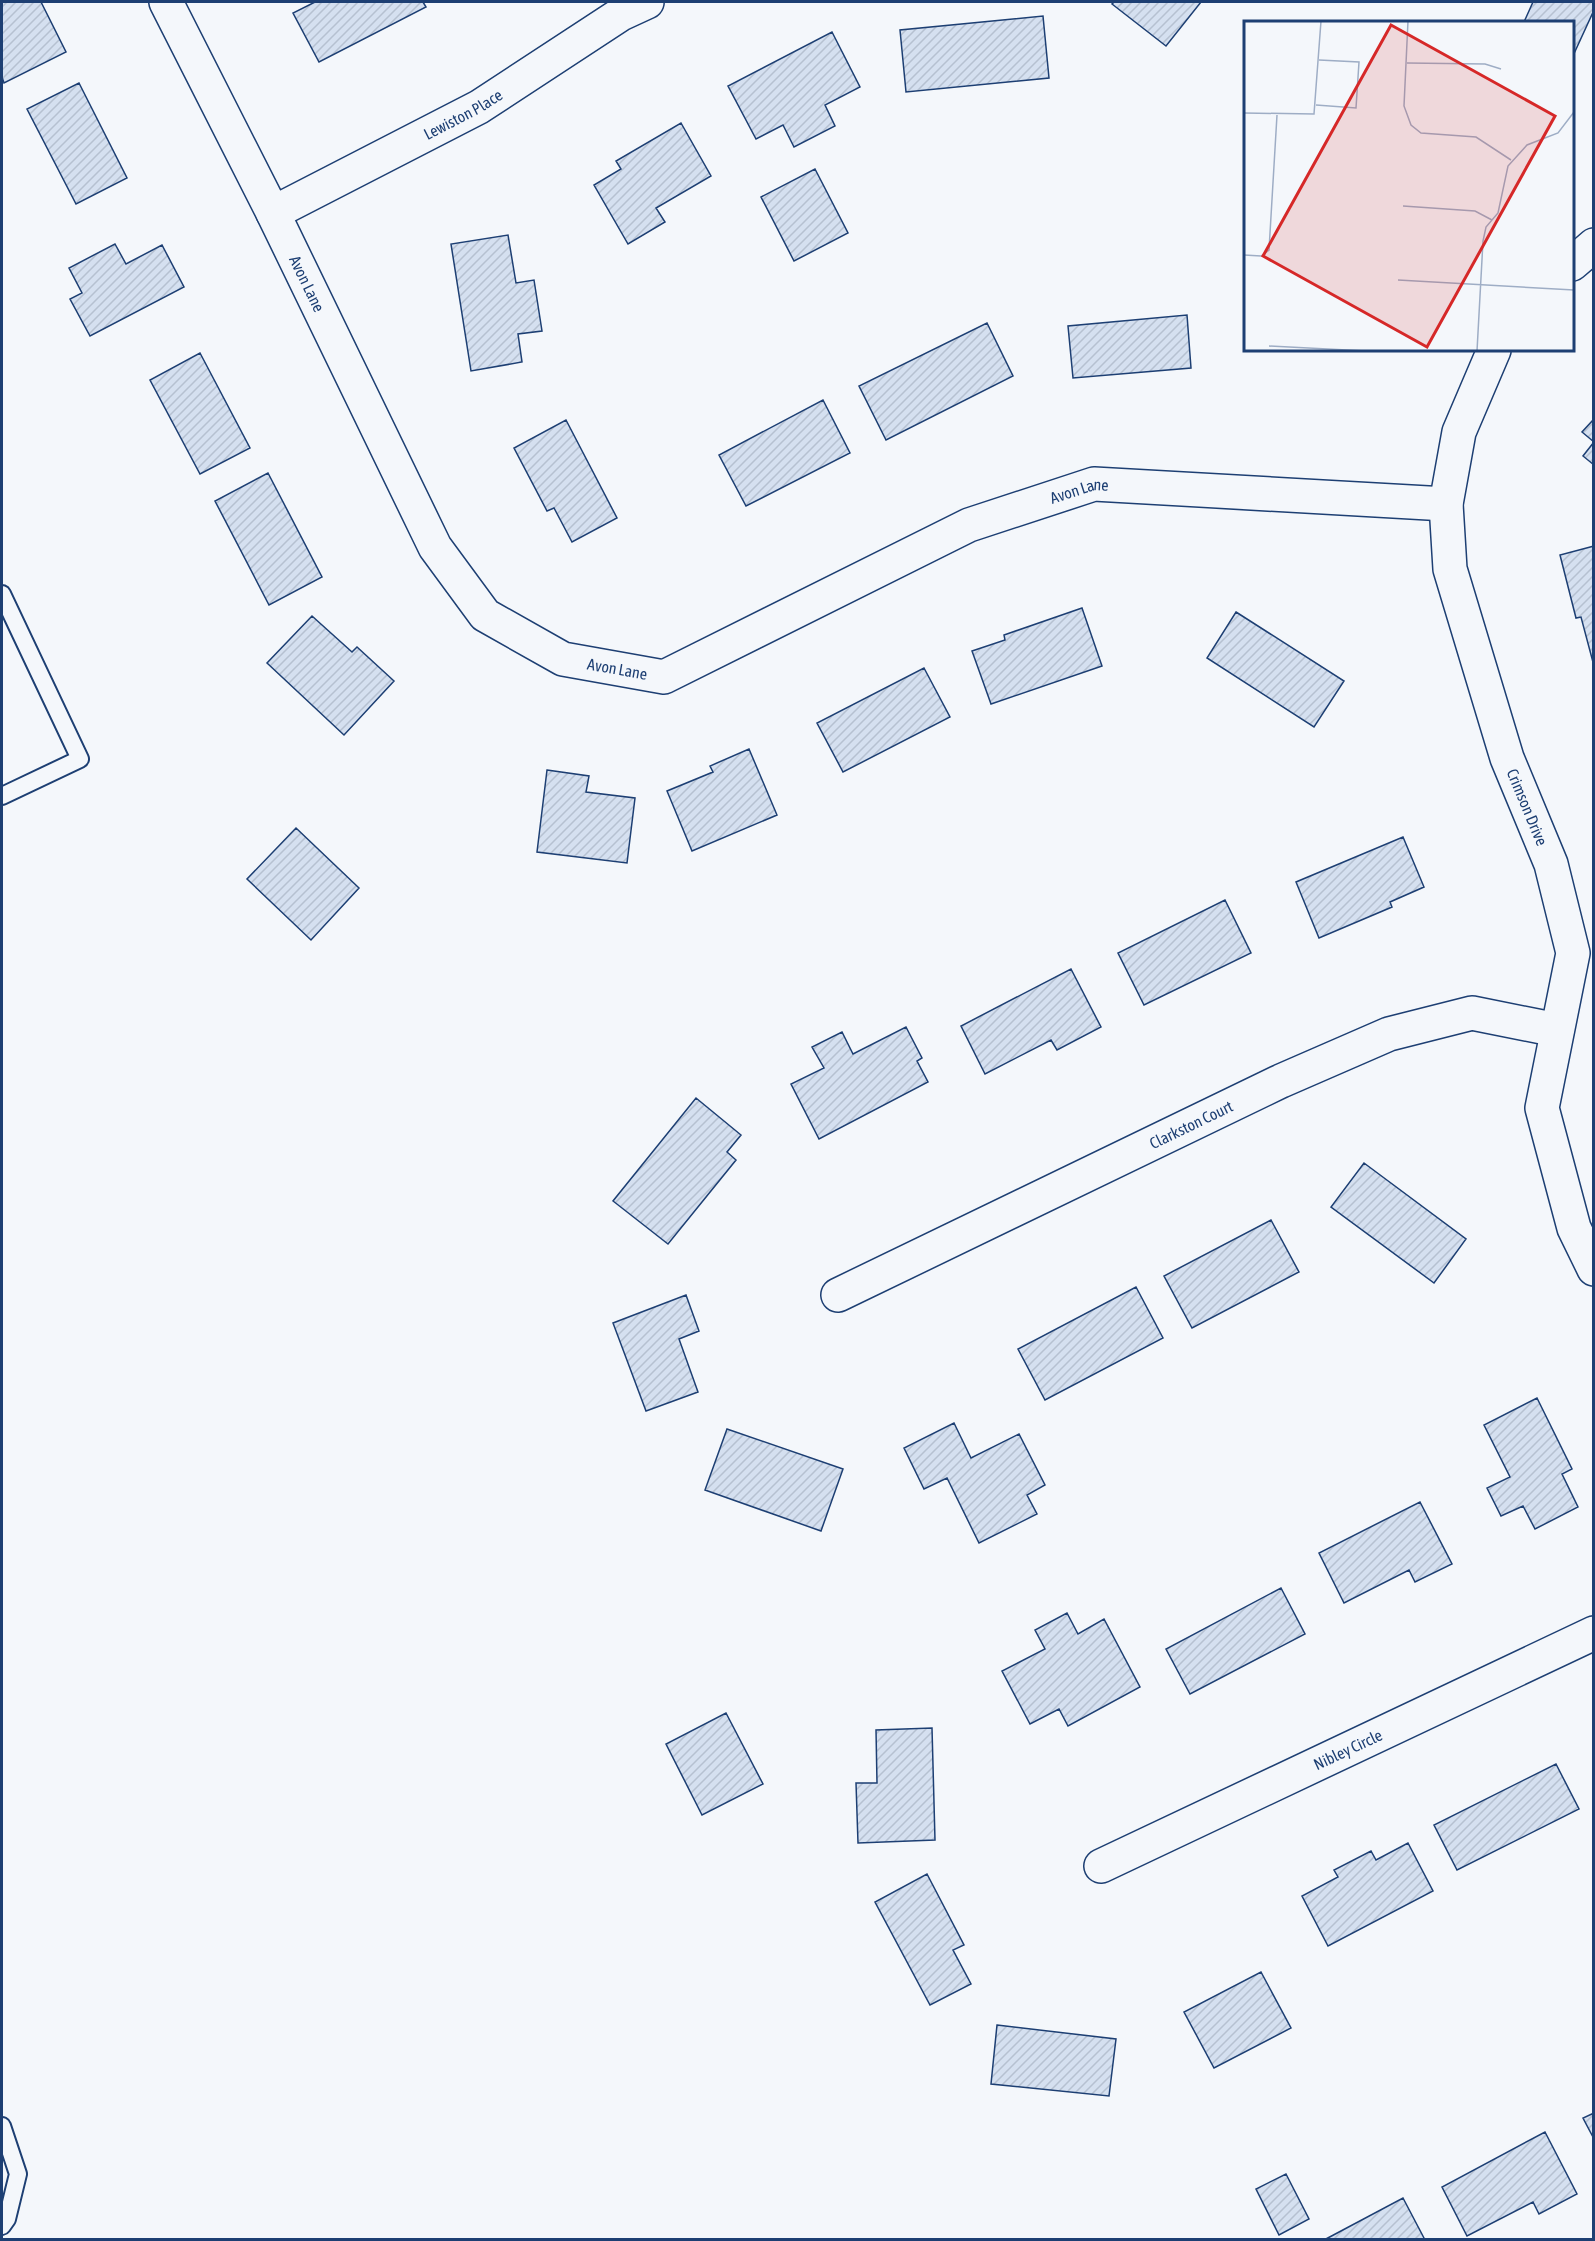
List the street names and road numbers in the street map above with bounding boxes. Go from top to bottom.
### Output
street label: Lewiston Place [421,85,505,143]
street label: Avon Lane [286,252,329,315]
street label: Avon Lane [1048,475,1109,507]
street label: Avon Lane [586,655,649,683]
street label: Crimson Drive [1503,766,1551,848]
street label: Clarkston Court [1147,1097,1236,1152]
street label: Nibley Circle [1311,1725,1385,1773]

